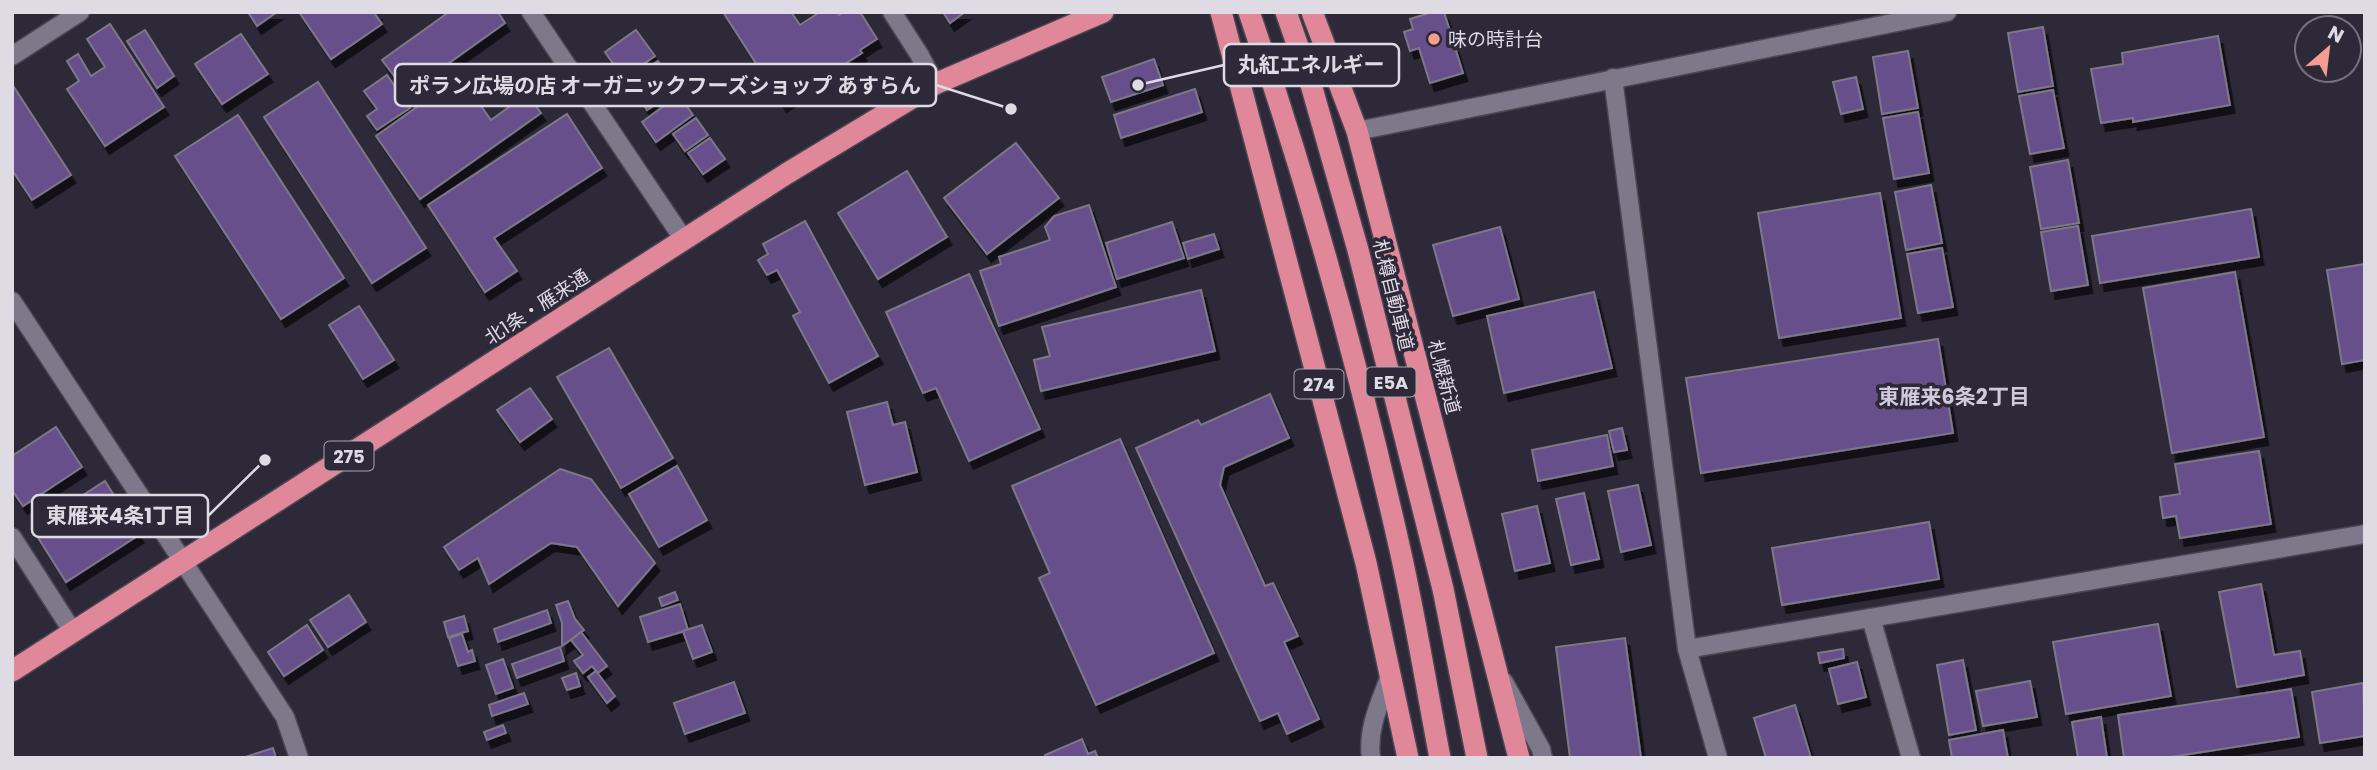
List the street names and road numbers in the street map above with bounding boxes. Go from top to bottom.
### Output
street label: 札樽自動車道 [1366,236,1420,354]
street label: 北1条・雁来通 [479,263,595,351]
street label: 札幌新道 [1421,337,1467,417]
road number: E5A [1366,368,1416,396]
road number: 274 [1294,370,1344,398]
road number: 275 [324,442,374,470]

